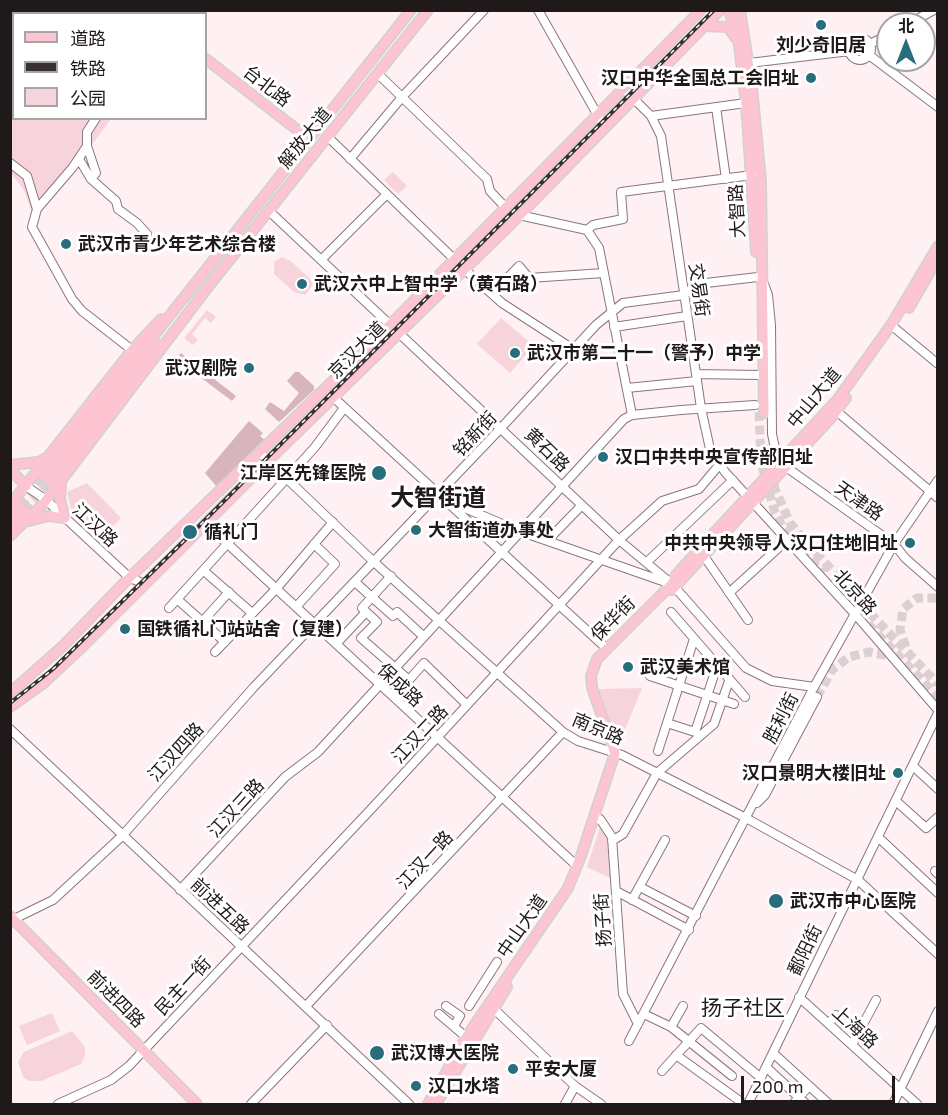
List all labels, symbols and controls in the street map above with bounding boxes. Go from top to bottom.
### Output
legend [12,12,207,120]
north arrow [876,12,936,72]
text: 北 [898,16,914,35]
marker: 刘少奇旧居 [814,18,828,32]
text: 道路 [70,27,106,49]
place label: 刘少奇旧居 [776,34,866,56]
text: 铁路 [70,57,106,79]
street label: 台北路 [239,61,295,111]
place label: 汉口中华全国总工会旧址 [601,67,799,89]
marker: 汉口中华全国总工会旧址 [804,71,818,85]
text: 公园 [70,87,106,109]
street label: 解放大道 [274,103,336,173]
street label: 大智路 [725,183,749,239]
place label: 武汉市青少年艺术综合楼 [78,233,276,255]
marker: 武汉市青少年艺术综合楼 [59,237,73,251]
street label: 交易街 [685,262,713,318]
place label: 武汉六中上智中学（黄石路） [314,273,548,295]
marker: 武汉六中上智中学（黄石路） [295,277,309,291]
street label: 京汉大道 [324,317,390,383]
place label: 武汉市第二十一（警予）中学 [527,342,761,364]
marker: 武汉市第二十一（警予）中学 [508,346,522,360]
place label: 武汉剧院 [165,357,237,379]
marker: 武汉剧院 [242,361,256,375]
street label: 中山大道 [783,363,845,433]
street label: 铭新街 [449,407,501,461]
street label: 黄石路 [520,423,574,477]
place label: 汉口中共中央宣传部旧址 [615,446,813,468]
marker: 汉口中共中央宣传部旧址 [596,450,610,464]
place label: 江岸区先锋医院 [240,462,366,484]
marker: 江岸区先锋医院 [370,464,388,482]
street label: 天津路 [831,477,887,525]
district label: 大智街道 [390,484,486,512]
street label: 江汉路 [68,499,122,551]
place label: 大智街道办事处 [428,519,554,541]
place label: 循礼门 [204,521,258,543]
marker: 循礼门 [181,523,199,541]
marker: 大智街道办事处 [409,523,423,537]
place label: 中共中央领导人汉口住地旧址 [664,532,898,554]
marker: 中共中央领导人汉口住地旧址 [903,536,917,550]
street label: 北京路 [829,565,881,619]
street label: 保华街 [586,592,640,646]
place label: 国铁循礼门站站舍（复建） [137,618,353,640]
marker: 国铁循礼门站站舍（复建） [118,622,132,636]
place label: 武汉美术馆 [640,656,730,678]
street label: 保成路 [373,659,427,711]
marker: 武汉美术馆 [621,660,635,674]
street label: 胜利街 [759,689,803,747]
street label: 江汉二路 [388,700,452,768]
street label: 南京路 [569,709,627,749]
street label: 江汉四路 [144,718,208,786]
place label: 汉口景明大楼旧址 [742,762,886,784]
marker: 汉口景明大楼旧址 [891,766,905,780]
street label: 江汉三路 [204,774,268,842]
street label: 江汉一路 [393,826,457,894]
street label: 前进五路 [186,874,254,938]
street label: 中山大道 [493,890,551,962]
place label: 武汉市中心医院 [790,890,916,912]
street label: 扬子街 [590,892,616,948]
marker: 武汉市中心医院 [767,892,785,910]
street label: 鄱阳街 [783,921,827,979]
street label: 民主一街 [151,952,215,1020]
street label: 前进四路 [83,966,149,1032]
district label: 扬子社区 [701,995,785,1021]
street label: 上海路 [828,1001,882,1053]
place label: 武汉博大医院 [391,1042,499,1064]
marker: 武汉博大医院 [368,1044,386,1062]
place label: 平安大厦 [525,1058,597,1080]
marker: 平安大厦 [506,1062,520,1076]
scale bar [744,1064,898,1102]
place label: 汉口水塔 [428,1075,500,1097]
text: 200 m [752,1075,804,1097]
marker: 汉口水塔 [409,1079,423,1093]

